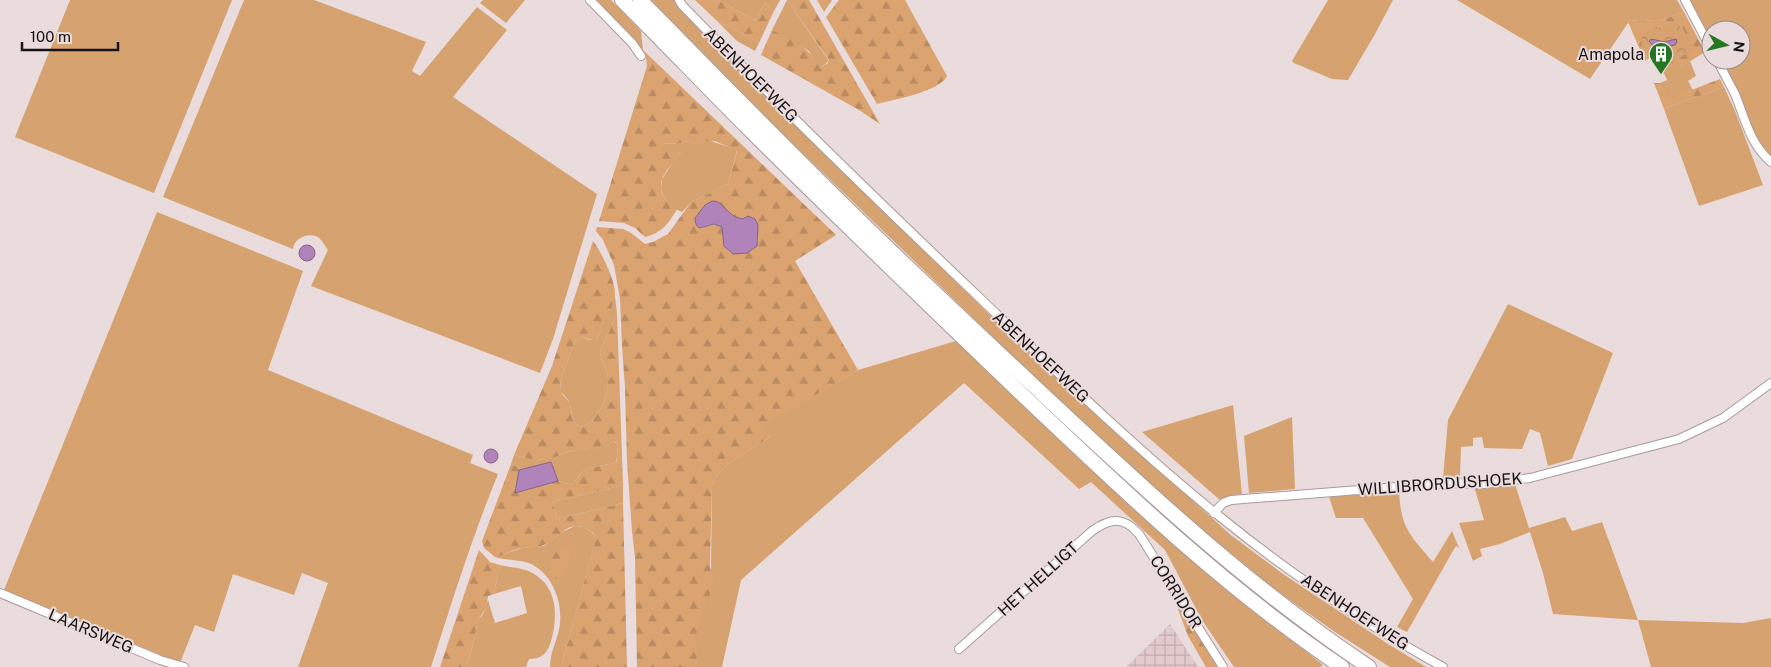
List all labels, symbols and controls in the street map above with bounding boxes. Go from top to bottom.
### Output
scale bar [22,20,119,52]
north arrow [1701,20,1751,70]
street label: ABENHOEFWEG [700,24,802,126]
text: 100 m [30,28,71,45]
text: N [1730,40,1748,53]
building icon: Amapola [1648,41,1674,75]
place label: Amapola [1578,45,1644,64]
street label: ABENHOEFWEG [989,307,1093,407]
street label: WILLIBRORDUSHOEK [1357,469,1523,499]
street label: HET HELLIGT [994,538,1083,620]
street label: CORRIDOR [1146,552,1206,632]
street label: ABENHOEFWEG [1297,570,1413,654]
street label: LAARSWEG [46,605,136,657]

